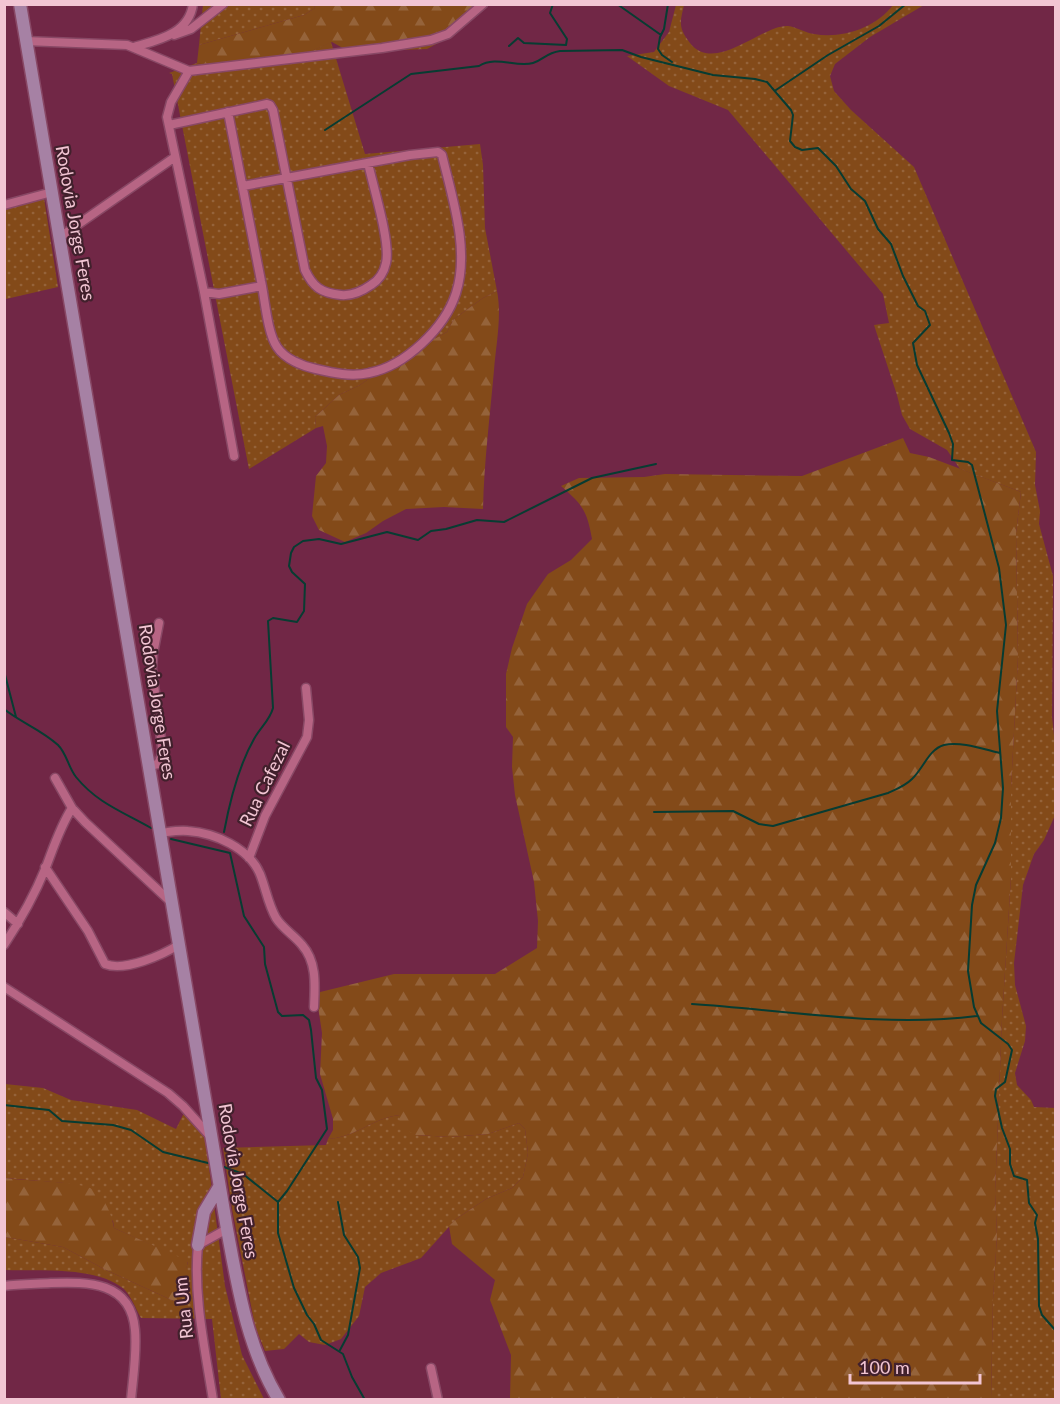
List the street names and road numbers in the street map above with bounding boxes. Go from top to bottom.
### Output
street label: Rodovia Jorge Feres [52,144,100,302]
street label: Rodovia Jorge Feres [135,623,181,781]
street label: Rua Cafezal [234,737,294,830]
street label: Rodovia Jorge Feres [215,1102,263,1260]
street label: Rua Um [169,1276,197,1340]

